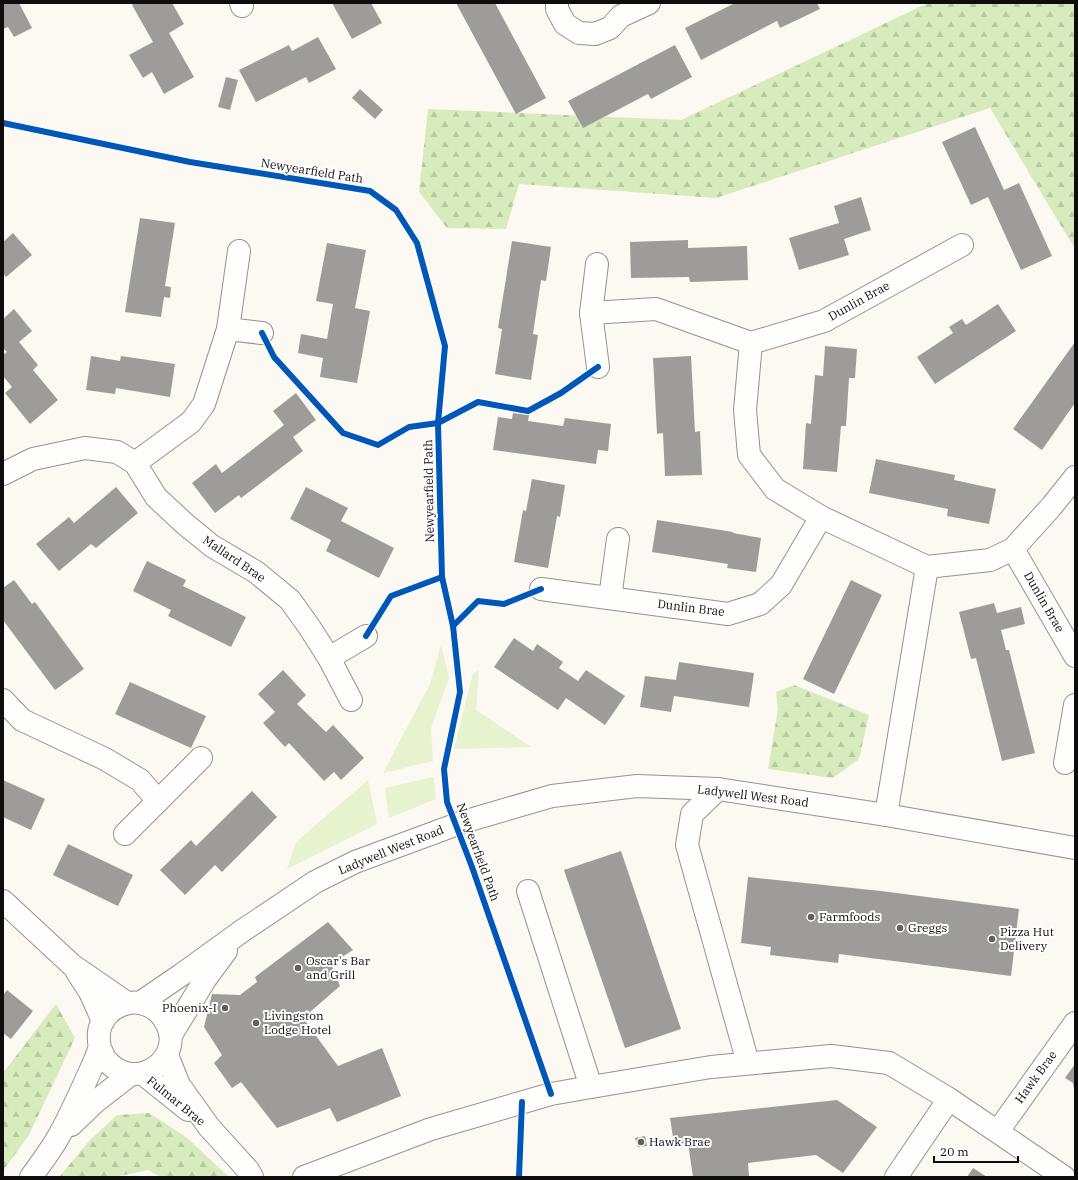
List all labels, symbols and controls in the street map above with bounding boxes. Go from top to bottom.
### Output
street label: Newyearfield Path [260,155,365,186]
street label: Dunlin Brae [825,278,892,324]
street label: Newyearfield Path [420,439,437,543]
street label: Mallard Brae [200,532,269,585]
street label: Dunlin Brae [1021,569,1068,635]
street label: Dunlin Brae [657,596,726,619]
street label: Ladywell West Road [696,781,810,810]
street label: Newyearfield Path [454,801,503,903]
street label: Ladywell West Road [336,822,446,878]
place label: Farmfoods [819,909,880,924]
marker: Farmfoods [806,912,816,922]
place label: Greggs [908,920,947,935]
marker: Greggs [895,923,905,933]
place label: Pizza Hut Delivery [1000,924,1054,953]
marker: Pizza Hut Delivery [987,934,997,944]
place label: Oscar's Bar and Grill [306,953,371,982]
marker: Oscar's Bar and Grill [293,963,303,973]
place label: Phoenix-I [162,1000,217,1015]
marker: Phoenix-I [220,1003,230,1013]
place label: Livingston Lodge Hotel [264,1008,332,1037]
marker: Livingston Lodge Hotel [251,1018,261,1028]
street label: Hawk Brae [1011,1047,1060,1106]
street label: Fulmar Brae [144,1073,208,1129]
place label: Hawk Brae [649,1134,710,1149]
marker: Hawk Brae [636,1137,646,1147]
scale bar [934,1138,1018,1164]
text: 20 m [940,1144,969,1159]

